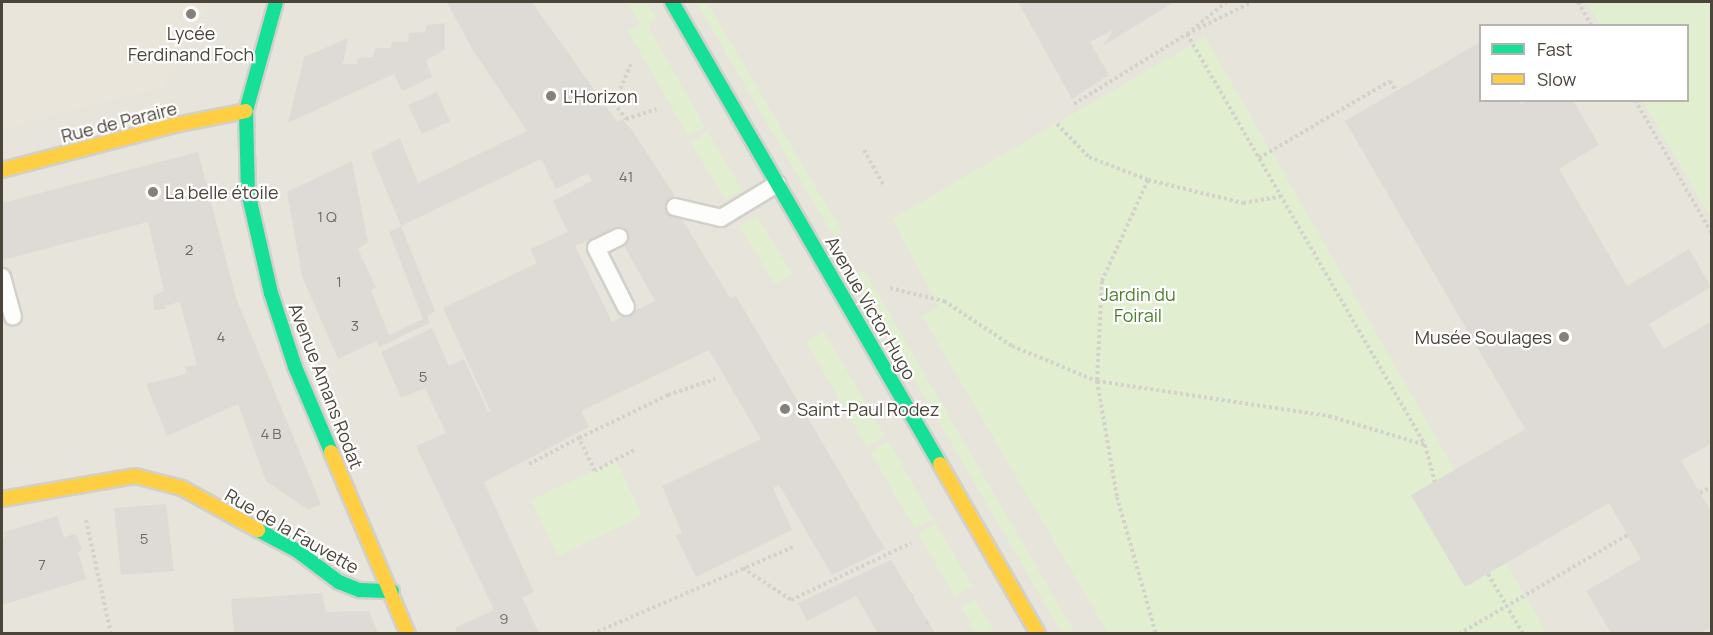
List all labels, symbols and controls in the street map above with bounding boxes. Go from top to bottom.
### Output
marker: Lycée Ferdinand Foch [184,7,198,21]
place label: Lycée Ferdinand Foch [128,23,254,66]
legend [1479,24,1689,102]
text: Fast [1537,37,1572,61]
text: Slow [1537,67,1576,91]
place label: L'Horizon [563,85,638,107]
marker: L'Horizon [544,89,558,103]
street label: Rue de Paraire [59,97,179,147]
house number: 41 [619,168,633,186]
place label: La belle étoile [165,181,278,203]
marker: La belle étoile [146,185,160,199]
house number: 1 Q [317,208,337,226]
street label: Avenue Victor Hugo [821,233,921,383]
house number: 2 [185,241,193,259]
house number: 1 [336,273,342,291]
park label: Jardin du Foirail [1100,284,1176,326]
street label: Avenue Amans Rodat [284,300,368,472]
house number: 3 [351,317,359,335]
place label: Musée Soulages [1415,326,1552,348]
house number: 4 [217,328,225,346]
marker: Musée Soulages [1557,330,1571,344]
house number: 5 [419,368,427,386]
place label: Saint-Paul Rodez [797,398,939,420]
marker: Saint-Paul Rodez [778,402,792,416]
house number: 4 B [260,425,282,443]
street label: Rue de la Fauvette [221,484,363,578]
house number: 5 [140,530,148,548]
house number: 7 [38,556,46,574]
house number: 9 [499,610,509,628]

